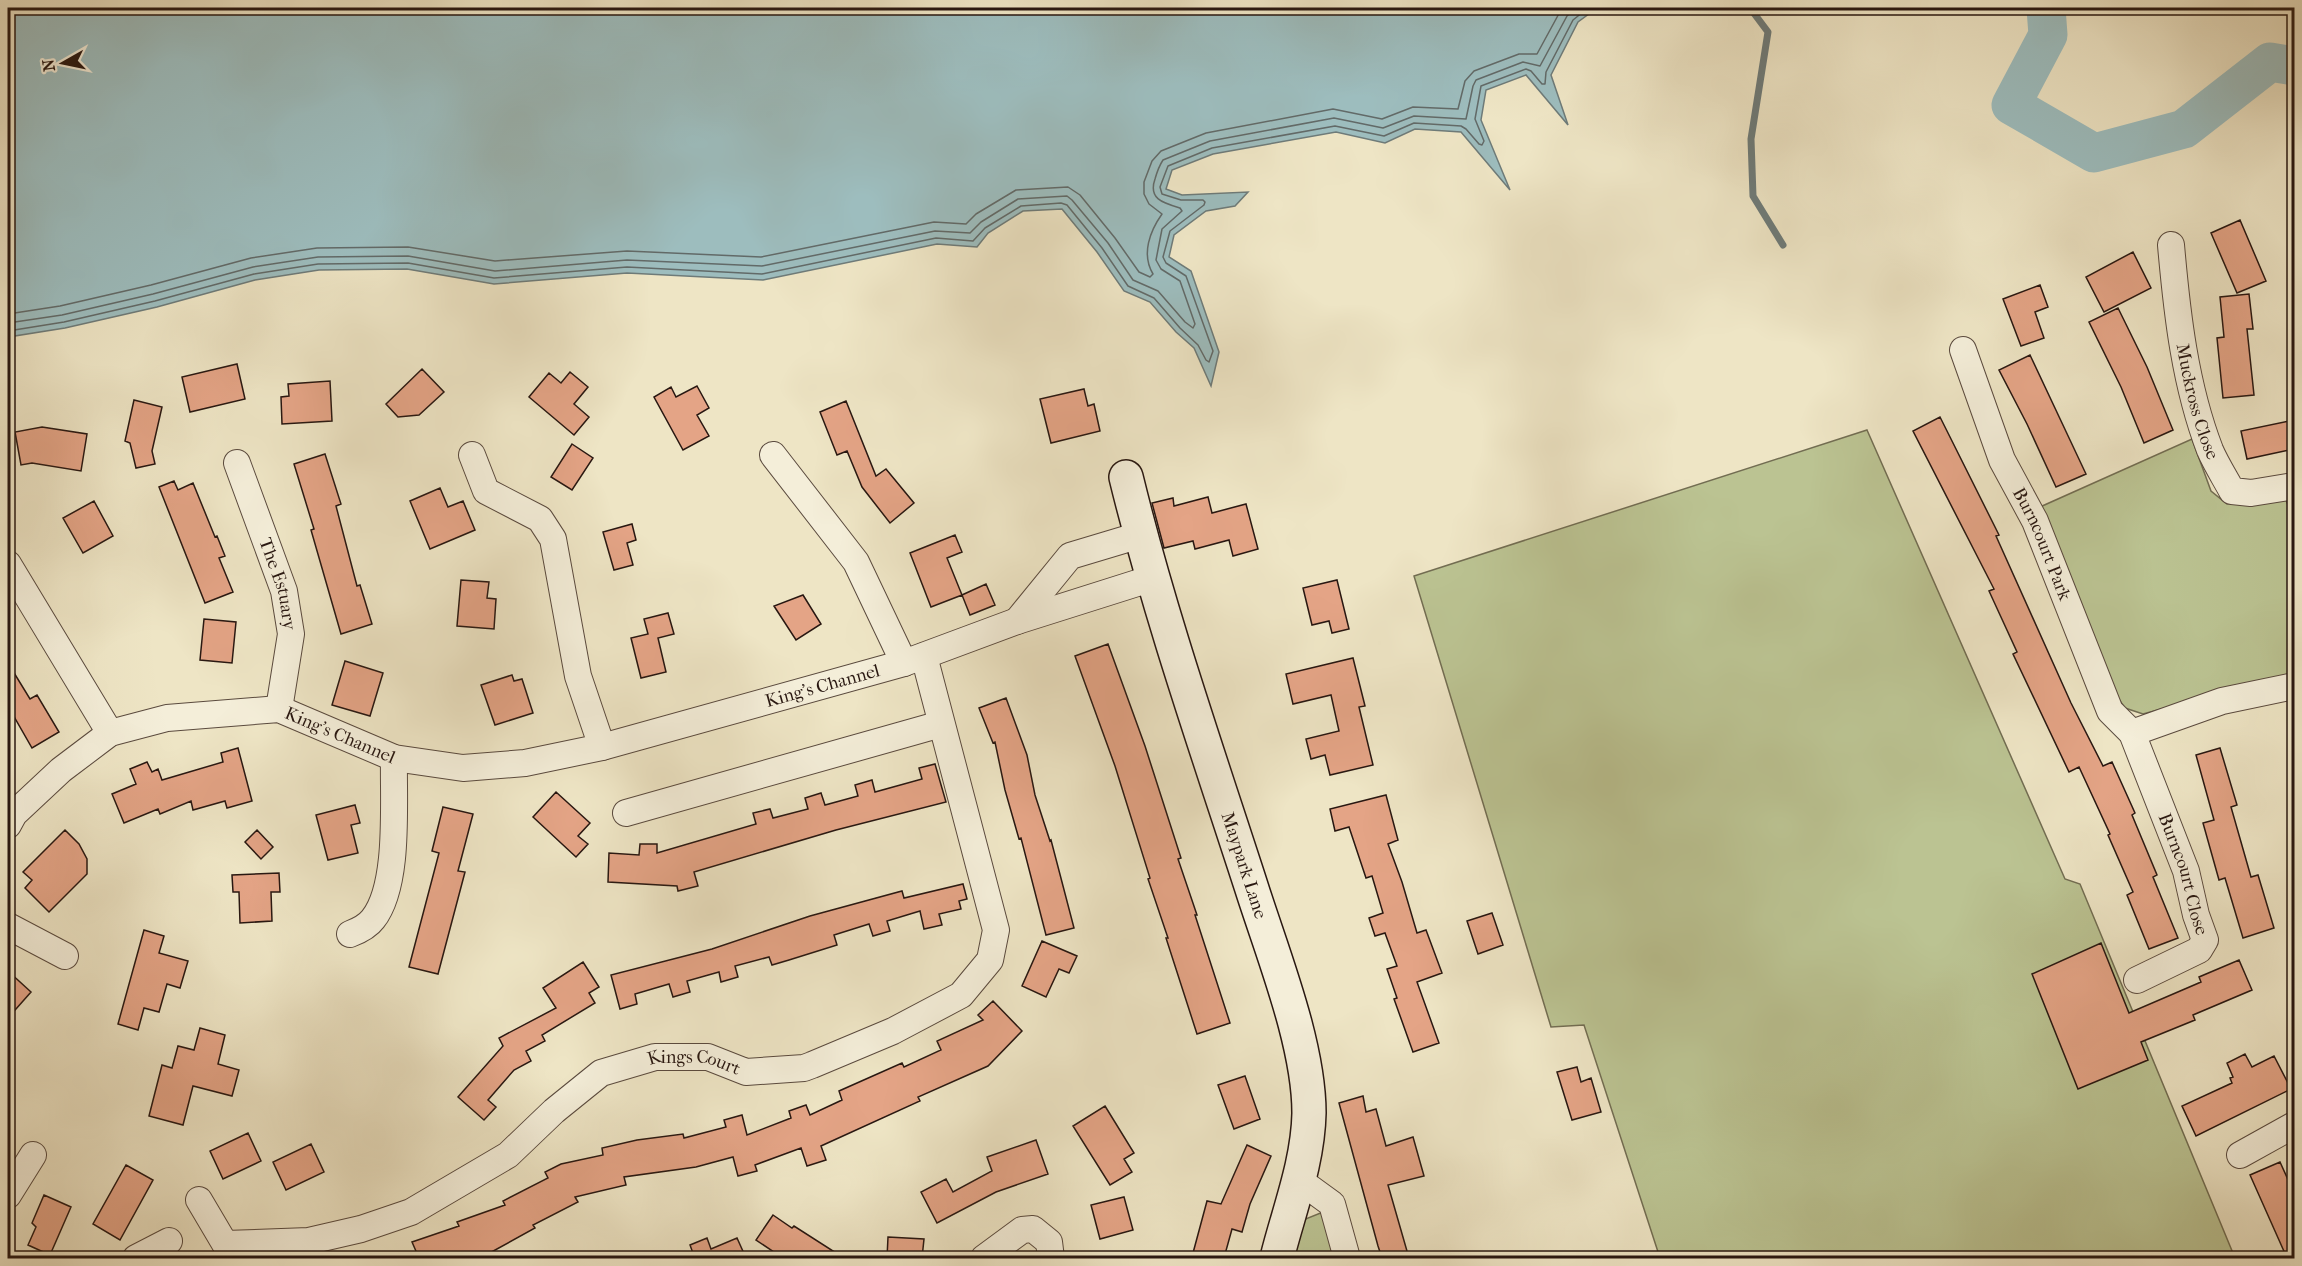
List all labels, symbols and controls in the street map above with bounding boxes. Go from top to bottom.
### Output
north arrow [33,33,93,93]
text: N [38,57,59,73]
street label: Muckross Close [2172,342,2223,463]
street label: Burncourt Park [2008,484,2076,604]
street label: The Estuary [255,535,301,633]
street label: King's Channel [763,660,882,712]
street label: King's Channel [282,702,398,768]
street label: Maypark Lane [1217,809,1272,922]
street label: Burncourt Close [2154,810,2213,938]
street label: Kings Court [645,1045,744,1079]

